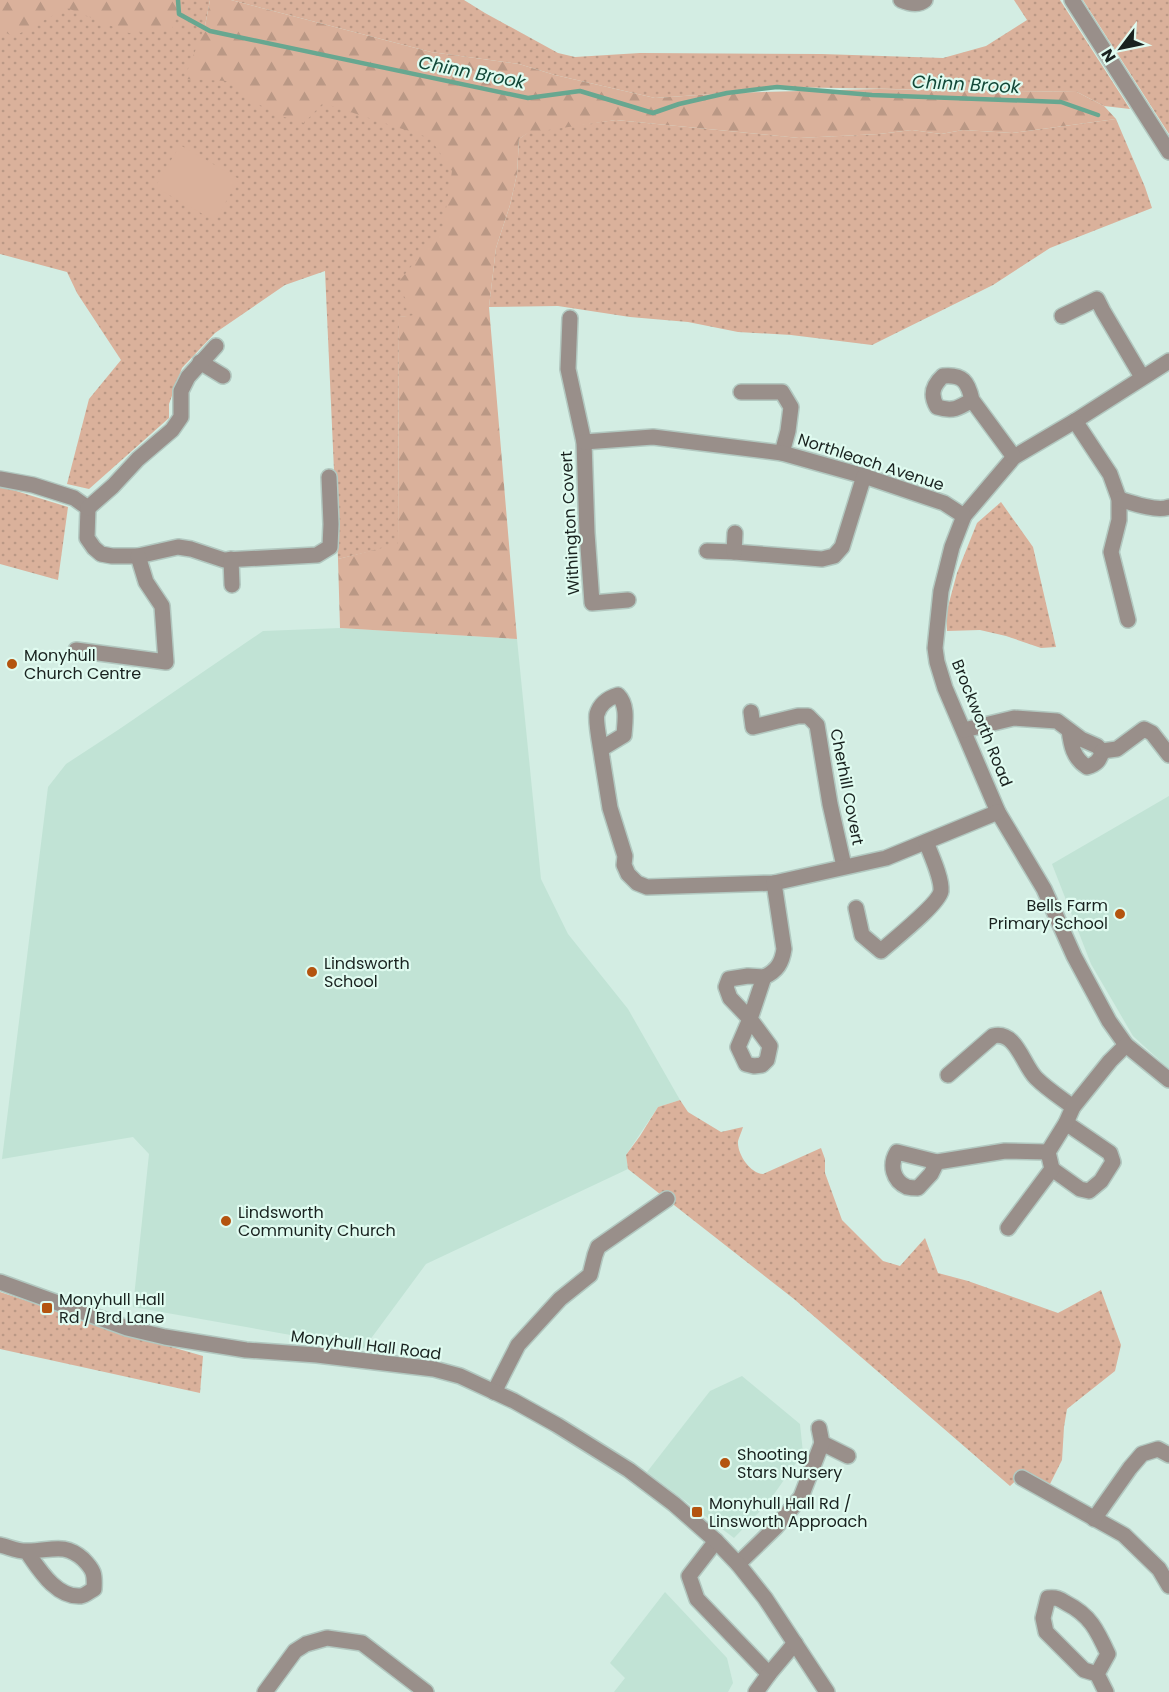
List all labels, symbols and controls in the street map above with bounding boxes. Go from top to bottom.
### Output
north arrow [1091,18,1151,78]
text: N [1096,44,1122,67]
water label: Chinn Brook [416,49,528,95]
water label: Chinn Brook [911,69,1021,99]
street label: Northleach Avenue [795,428,947,497]
street label: Withington Covert [555,450,585,596]
place label: Monyhull Church Centre [24,644,141,685]
street label: Brockworth Road [946,656,1018,790]
marker: Monyhull Church Centre [5,657,19,671]
street label: Cherhill Covert [824,727,870,847]
place label: Bells Farm Primary School [989,894,1108,935]
marker: Bells Farm Primary School [1113,907,1127,921]
place label: Lindsworth School [324,952,410,993]
marker: Lindsworth School [305,965,319,979]
place label: Lindsworth Community Church [238,1201,396,1242]
marker: Lindsworth Community Church [219,1214,233,1228]
place label: Monyhull Hall Rd / Brd Lane [59,1288,165,1329]
marker: Monyhull Hall Rd / Brd Lane [40,1301,54,1315]
street label: Monyhull Hall Road [289,1324,443,1366]
place label: Shooting Stars Nursery [737,1443,842,1484]
marker: Shooting Stars Nursery [718,1456,732,1470]
place label: Monyhull Hall Rd / Linsworth Approach [709,1492,868,1533]
marker: Monyhull Hall Rd / Linsworth Approach [690,1505,704,1519]

